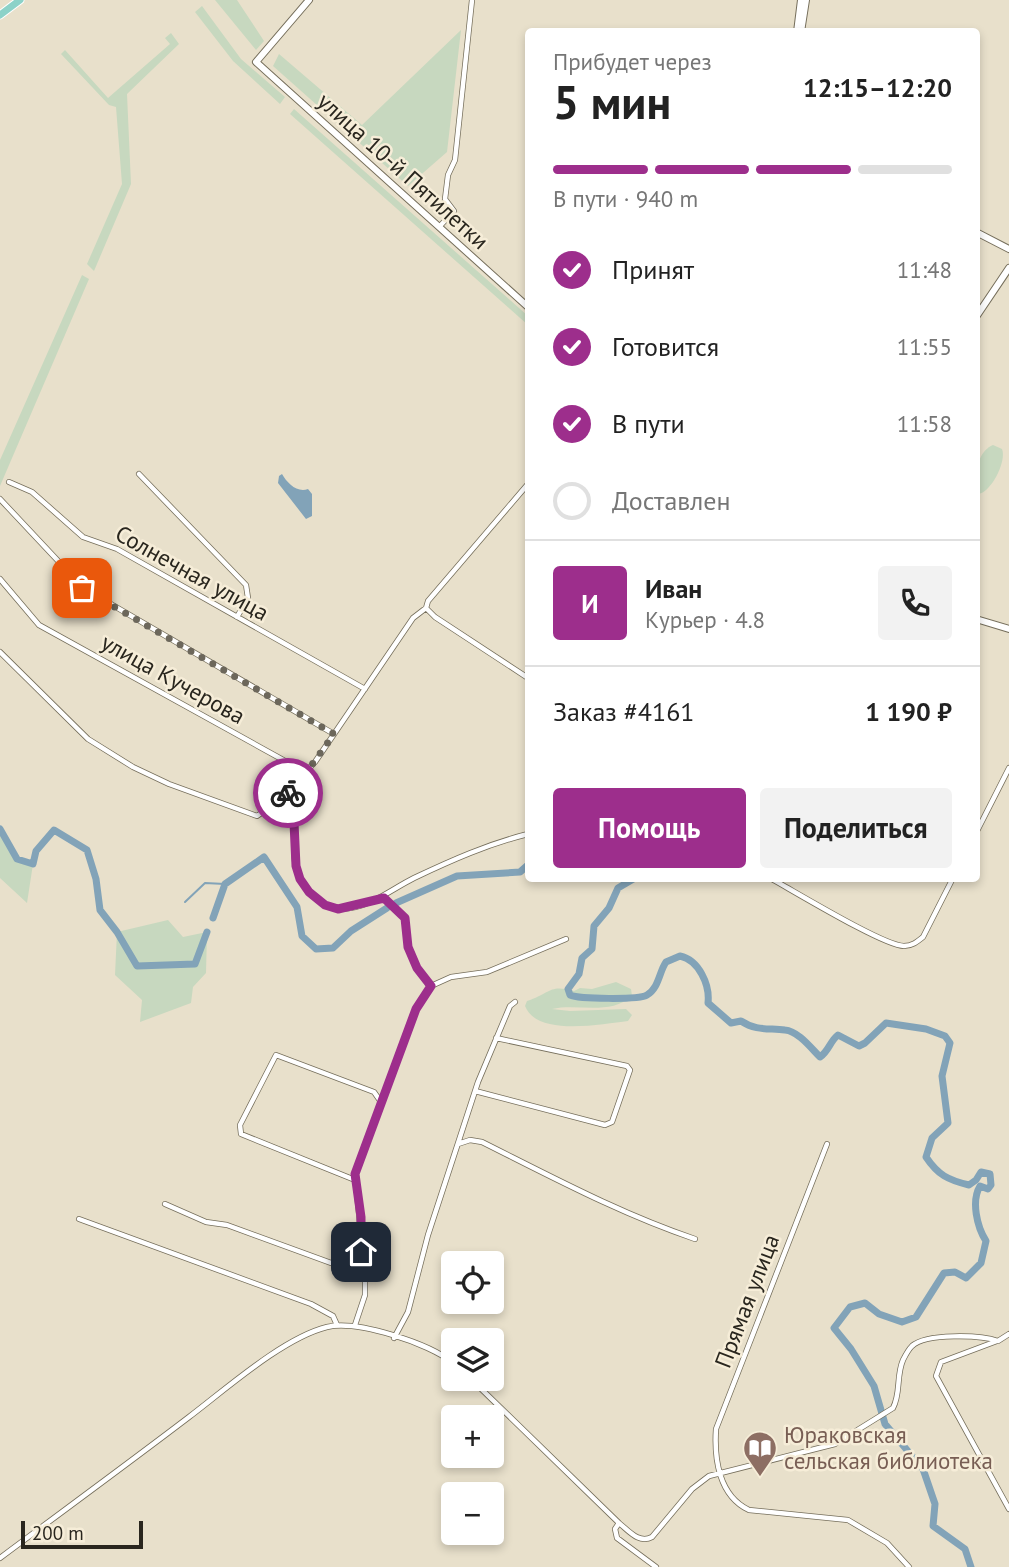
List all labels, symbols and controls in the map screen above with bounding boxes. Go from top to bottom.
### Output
text: Прибудет через [553,47,712,76]
text: 12:15–12:20 [803,71,952,104]
text: 5 мин [553,72,671,132]
street label: улица 10-й Пятилетки [312,86,495,255]
text: В пути · 940 m [553,184,698,213]
icon: check [553,251,591,289]
text: Принят [612,253,694,286]
text: 11:48 [897,255,952,284]
icon: check [553,328,591,366]
text: Готовится [612,330,719,363]
text: 11:55 [897,332,952,361]
icon: check [553,405,591,443]
text: В пути [612,407,685,440]
text: 11:58 [897,409,952,438]
text: Доставлен [612,484,731,517]
street label: Солнечная улица [110,518,274,627]
pin [52,558,112,618]
button: phone [878,566,952,640]
icon: bag [63,569,101,607]
text: Иван [645,572,702,605]
text: И [581,587,599,620]
text: Курьер · 4.8 [645,605,765,634]
street label: улица Кучерова [96,627,250,730]
text: Заказ #4161 [553,695,695,728]
text: 1 190 ₽ [865,695,952,728]
courier [253,758,323,828]
icon: bike [269,774,307,812]
button: Помощь [553,788,746,868]
button: Поделиться [760,788,952,868]
pin [331,1222,391,1282]
street label: Прямая улица [708,1230,785,1372]
icon: home [342,1233,380,1271]
map controls [441,1251,504,1545]
button: locate [441,1251,504,1314]
button: layers [441,1328,504,1391]
button: + [441,1405,504,1468]
place label: Юраковская сельская библиотека [784,1420,993,1475]
library icon: Юраковская сельская библиотека [741,1429,779,1478]
button: − [441,1482,504,1545]
scale bar [21,1518,144,1550]
text: 200 m [32,1521,84,1545]

